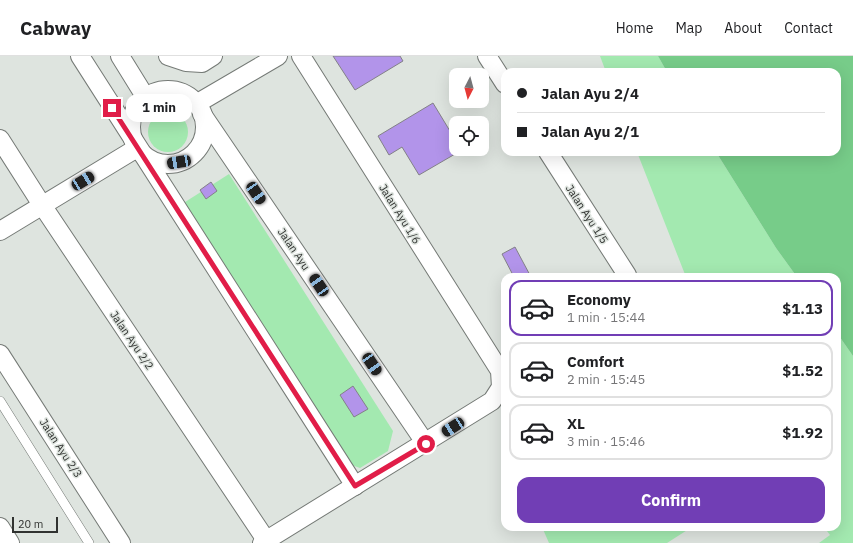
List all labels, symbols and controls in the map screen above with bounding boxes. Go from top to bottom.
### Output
text: Cabway [20,16,91,40]
text: Home [616,19,653,37]
text: Map [675,19,702,37]
text: About [724,19,762,37]
text: Contact [784,19,833,37]
north arrow [449,68,489,108]
map controls [449,68,489,156]
text: Jalan Ayu 2/4 [541,84,639,103]
callout: 1 min [126,94,192,122]
route end [103,99,121,117]
text: 1 min [142,99,176,116]
button: locate [449,116,489,156]
text: Jalan Ayu 2/1 [541,122,639,141]
car [166,154,192,170]
car [70,170,96,192]
car [244,180,268,206]
street label: Jalan Ayu 1/6 [376,182,424,246]
street label: Jalan Ayu 1/5 [563,182,611,246]
street label: Jalan Ayu [275,225,313,273]
car [307,272,331,298]
icon: car [519,290,555,326]
text: Economy [567,290,631,309]
text: $1.13 [782,299,823,318]
street label: Jalan Ayu 2/2 [107,308,157,372]
text: 1 min · 15:44 [567,309,645,326]
car [360,351,384,377]
icon: car [519,352,555,388]
text: Comfort [567,352,624,371]
text: $1.52 [782,361,823,380]
text: 2 min · 15:45 [567,371,645,388]
icon: car [519,414,555,450]
text: XL [567,414,585,433]
car [440,415,466,439]
street label: Jalan Ayu 2/3 [37,416,85,480]
text: $1.92 [782,423,823,442]
text: 3 min · 15:46 [567,433,645,450]
route start [417,435,435,453]
button: Confirm [517,477,825,523]
scale bar [12,515,58,534]
text: 20 m [18,517,43,531]

